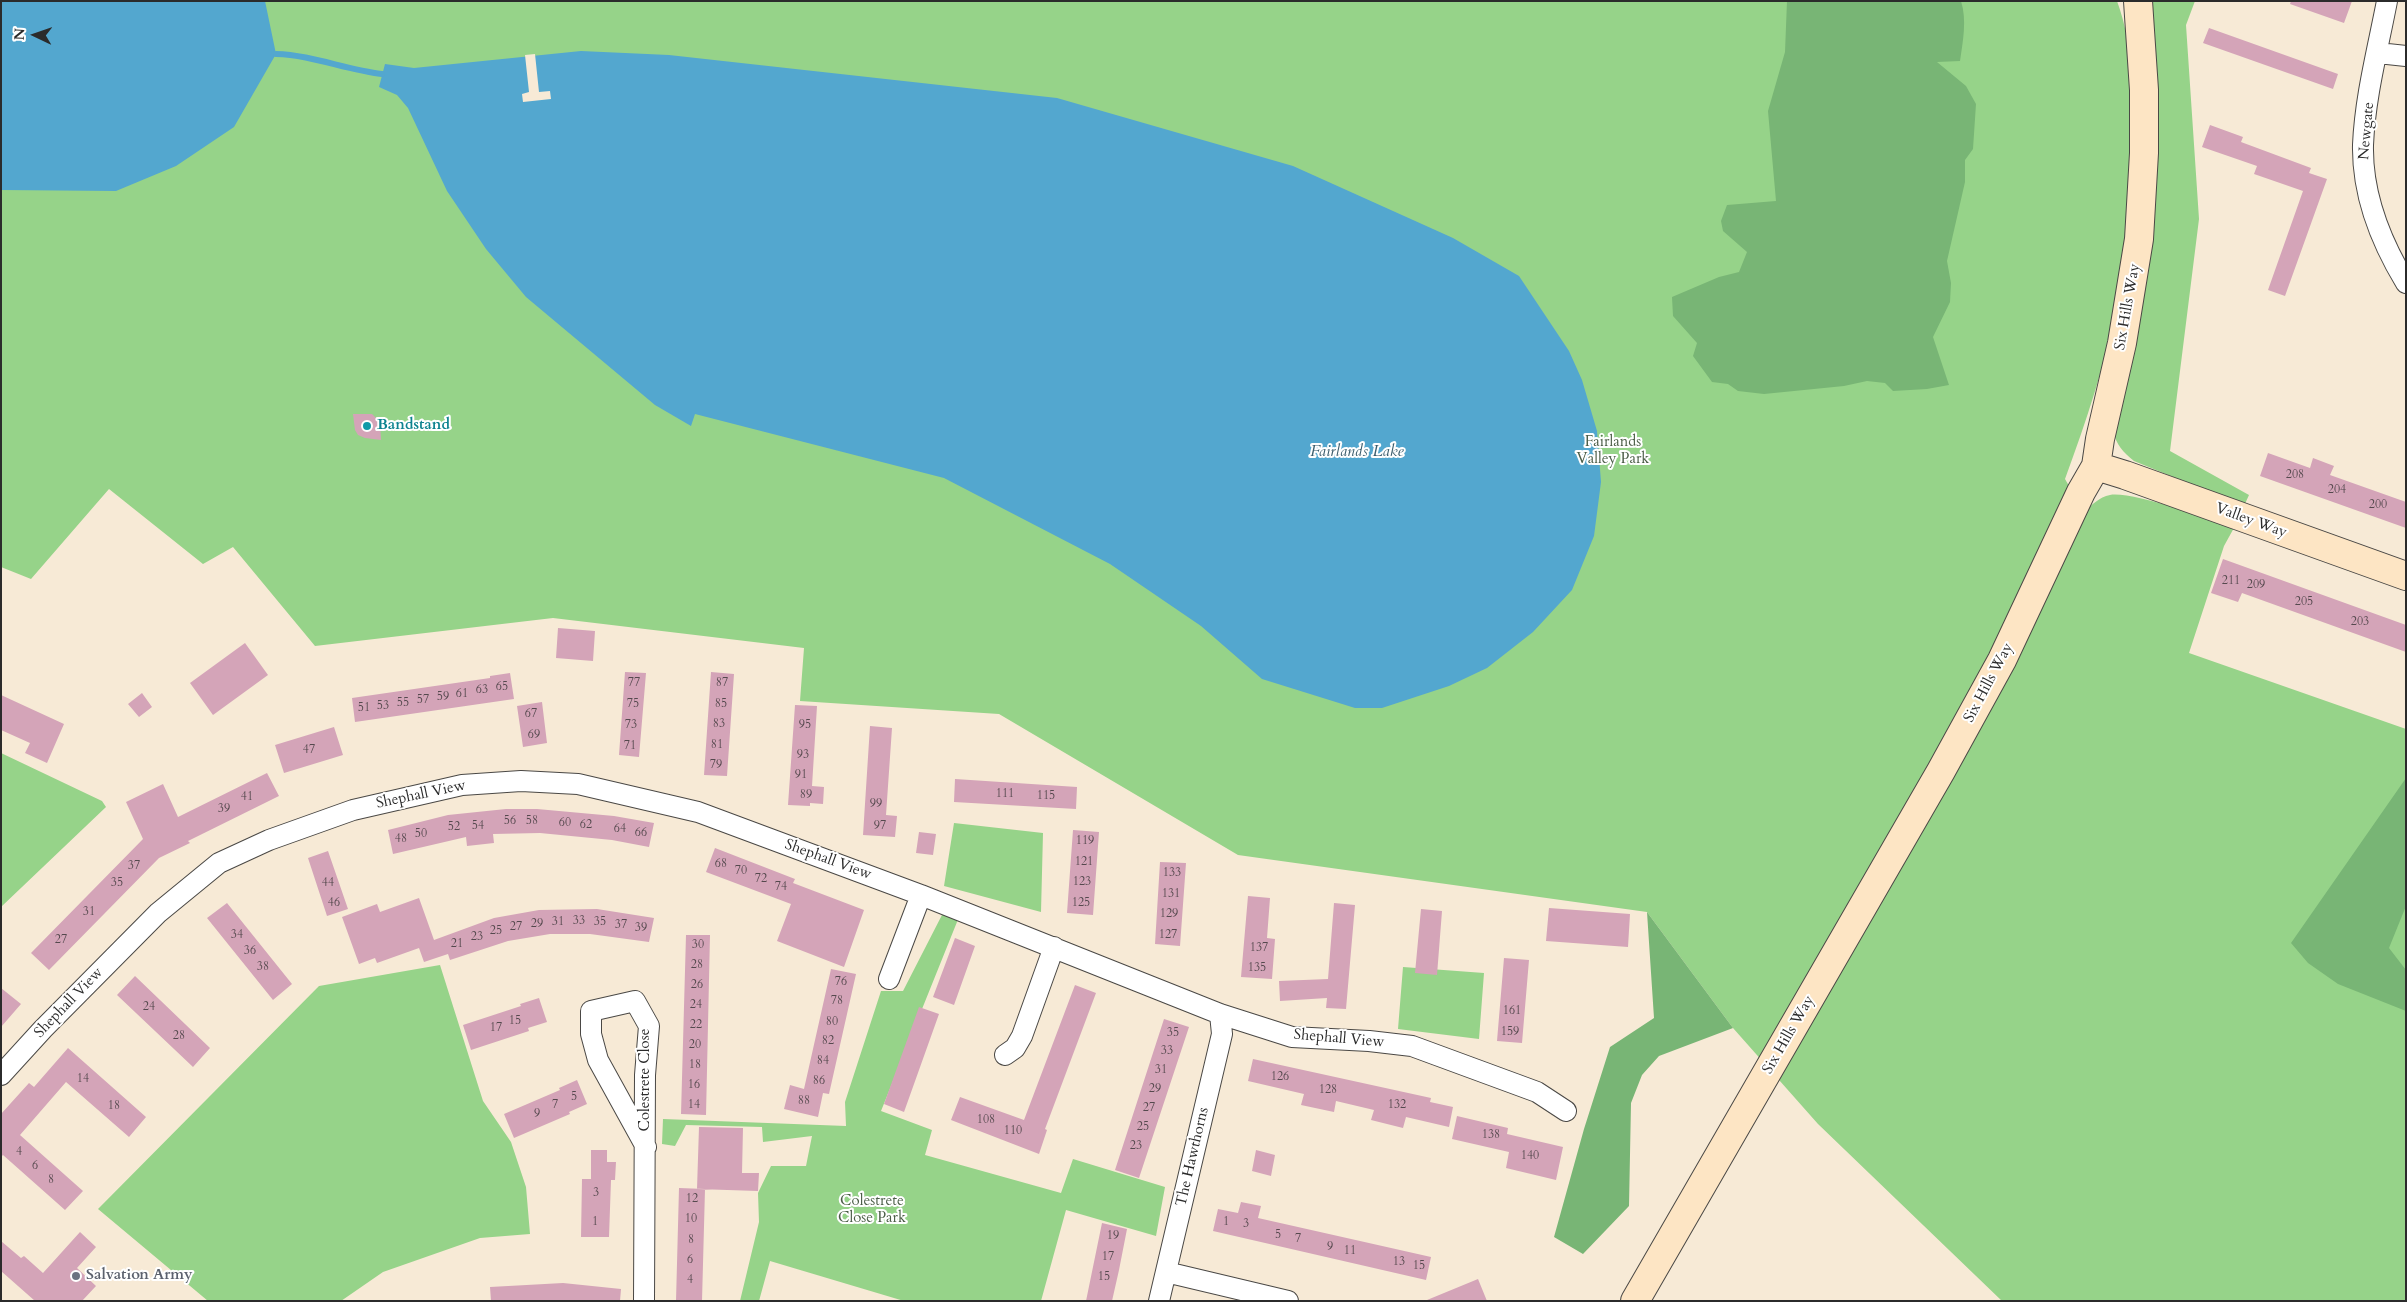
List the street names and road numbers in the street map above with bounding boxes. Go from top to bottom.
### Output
street label: Newgate [2356,101,2378,161]
street label: Six Hills Way [2112,262,2144,352]
street label: Valley Way [2213,500,2289,542]
street label: Six Hills Way [1960,640,2018,726]
street label: Shephall View [375,777,467,813]
street label: Shephall View [782,836,874,884]
street label: Shephall View [31,964,107,1042]
street label: Six Hills Way [1759,993,1819,1077]
street label: Shephall View [1293,1026,1385,1052]
street label: Colestrete Close [637,1028,655,1132]
street label: The Hawthorns [1173,1106,1213,1208]

